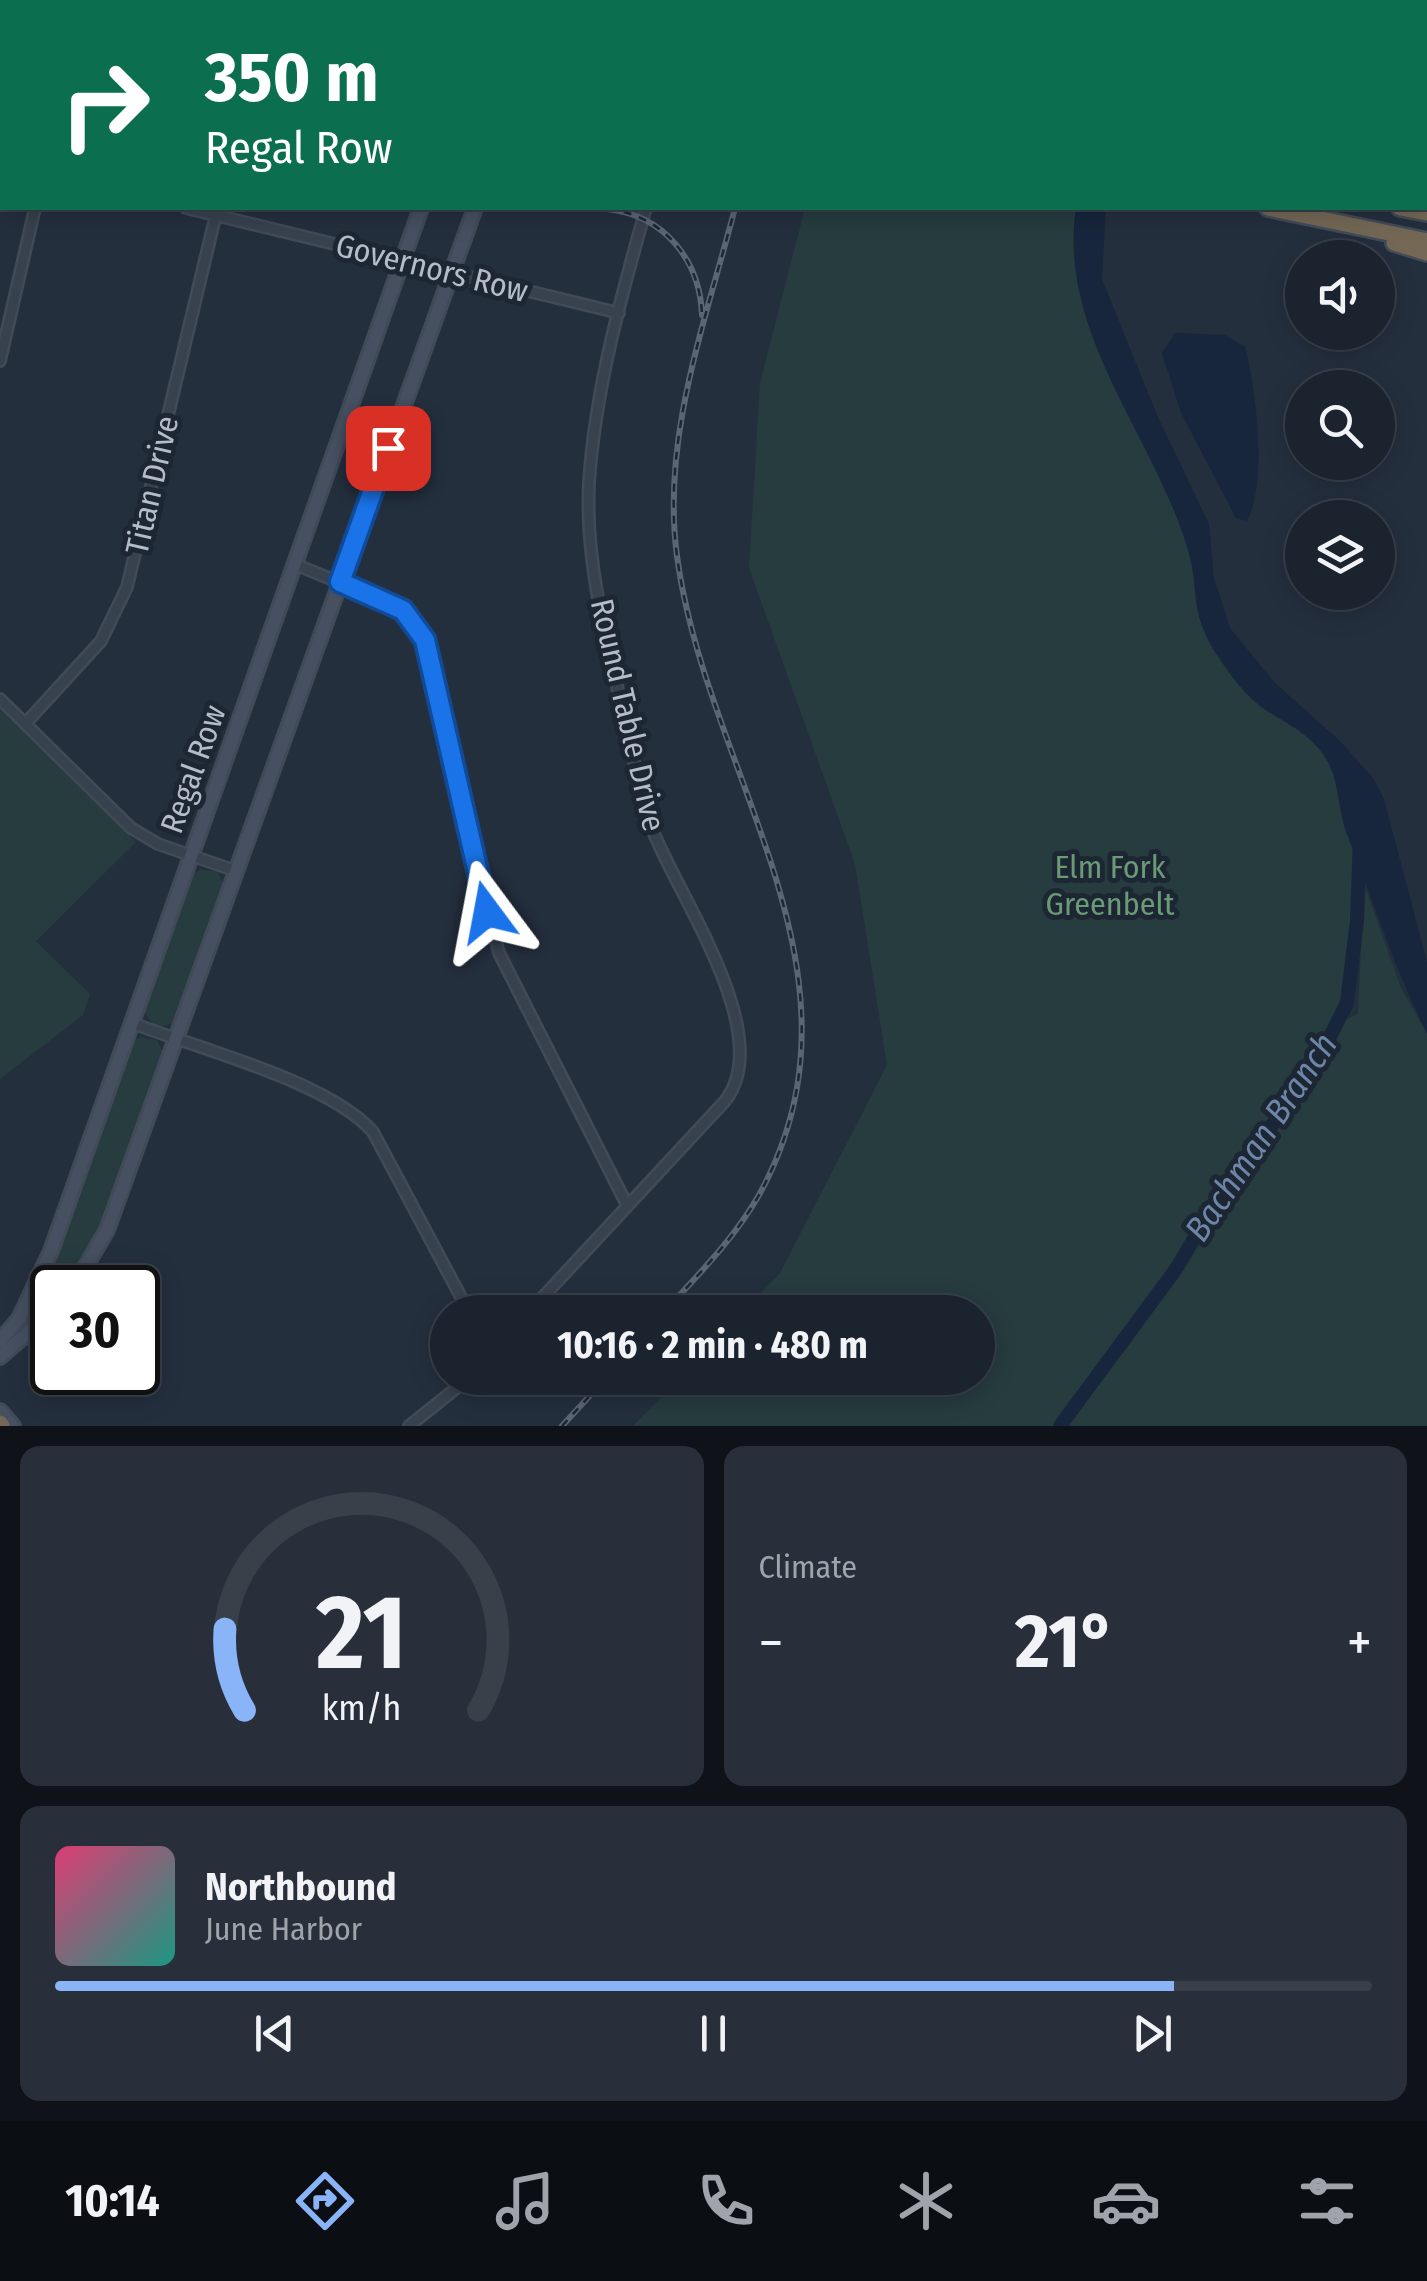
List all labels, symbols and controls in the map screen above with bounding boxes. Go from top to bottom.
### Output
text: 350 m [205,36,379,120]
icon: right [40,40,170,170]
text: Regal Row [205,121,392,175]
street label: Governors Row [332,226,532,310]
map controls [1285,240,1395,610]
button: sound [1285,240,1395,350]
button: search [1285,370,1395,480]
pin [346,406,431,491]
street label: Titan Drive [118,412,186,558]
icon: arrive [361,421,416,476]
button: layers [1285,500,1395,610]
street label: Round Table Drive [583,595,673,835]
street label: Regal Row [152,700,234,838]
park label: Elm Fork Greenbelt [1046,848,1175,923]
position arrow [435,860,539,964]
water label: Bachman Branch [1176,1025,1346,1249]
speed limit sign: 30 [30,1265,160,1395]
text: 10:16 · 2 min · 480 m [557,1322,868,1368]
text: Climate [759,1548,857,1586]
text: 21 [316,1571,407,1696]
text: 21° [1015,1597,1115,1687]
text: − [759,1610,783,1676]
text: + [1347,1610,1372,1676]
text: km/h [322,1687,402,1729]
text: Northbound [205,1864,397,1910]
text: June Harbor [205,1910,362,1948]
icon: previous [247,2006,302,2061]
icon: pause [686,2006,741,2061]
icon: next [1125,2006,1180,2061]
icon: directions [290,2166,360,2236]
icon: music [490,2166,560,2236]
icon: phone [691,2166,761,2236]
icon: climate [891,2166,961,2236]
icon: car [1091,2166,1161,2236]
icon: filters [1292,2166,1362,2236]
text: 10:14 [65,2174,160,2228]

